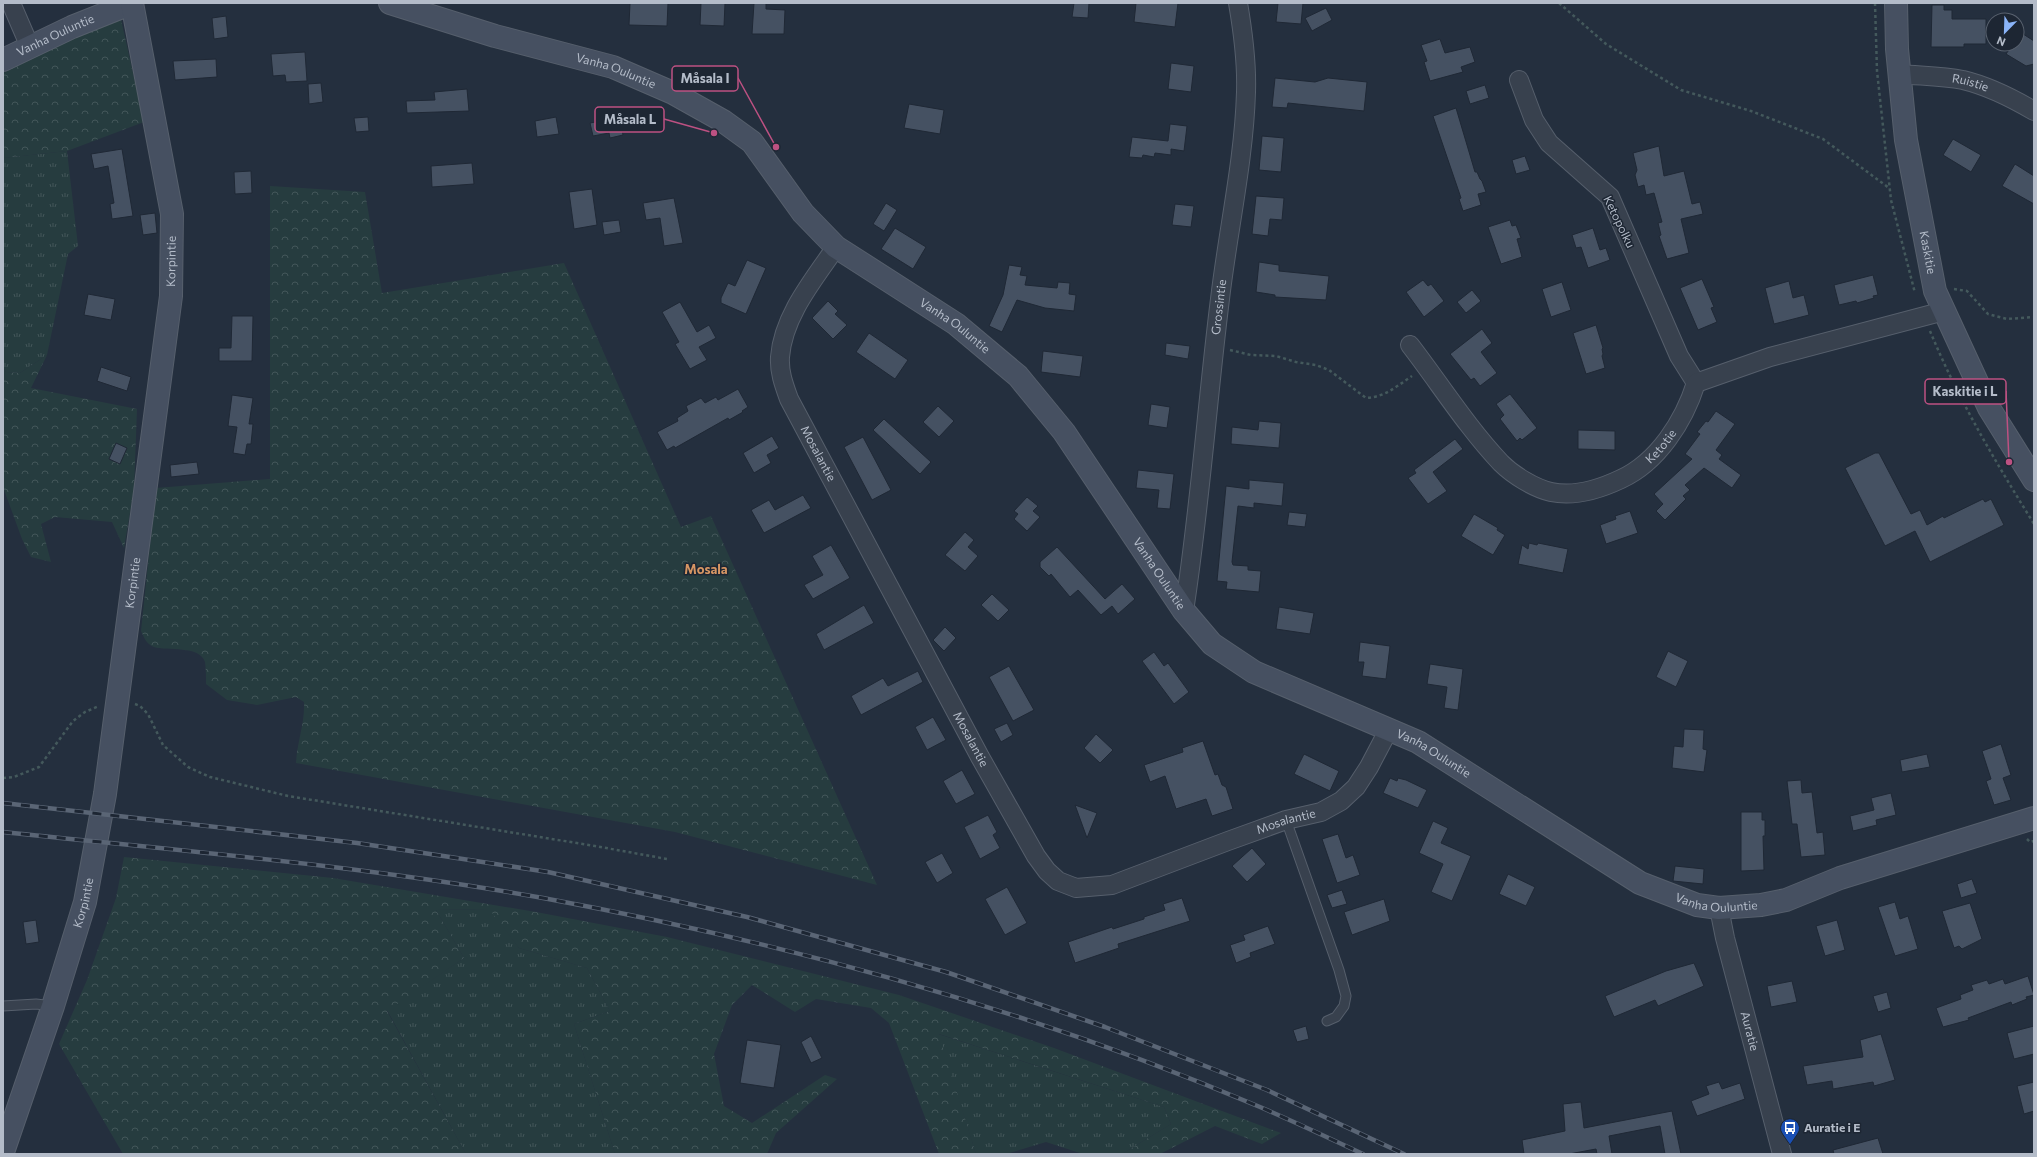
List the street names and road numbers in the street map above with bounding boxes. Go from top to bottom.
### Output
street label: Vanha Ouluntie [14,11,96,58]
street label: Vanha Ouluntie [575,50,658,91]
street label: Ruistie [1951,70,1991,94]
street label: Ketopolku [1601,193,1639,250]
street label: Kaskitie [1918,229,1940,275]
street label: Korpintie [163,236,178,287]
street label: Grossintie [1208,278,1228,335]
street label: Vanha Ouluntie [918,295,993,356]
street label: Mosalantie [798,423,839,483]
street label: Ketotie [1642,426,1679,466]
street label: Vanha Ouluntie [1131,534,1189,612]
street label: Korpintie [122,556,142,609]
street label: Mosalantie [951,709,992,769]
street label: Vanha Ouluntie [1395,726,1474,780]
street label: Mosalantie [1254,806,1317,836]
street label: Korpintie [70,877,95,929]
street label: Vanha Ouluntie [1673,889,1758,914]
street label: Auratie [1739,1010,1762,1052]

